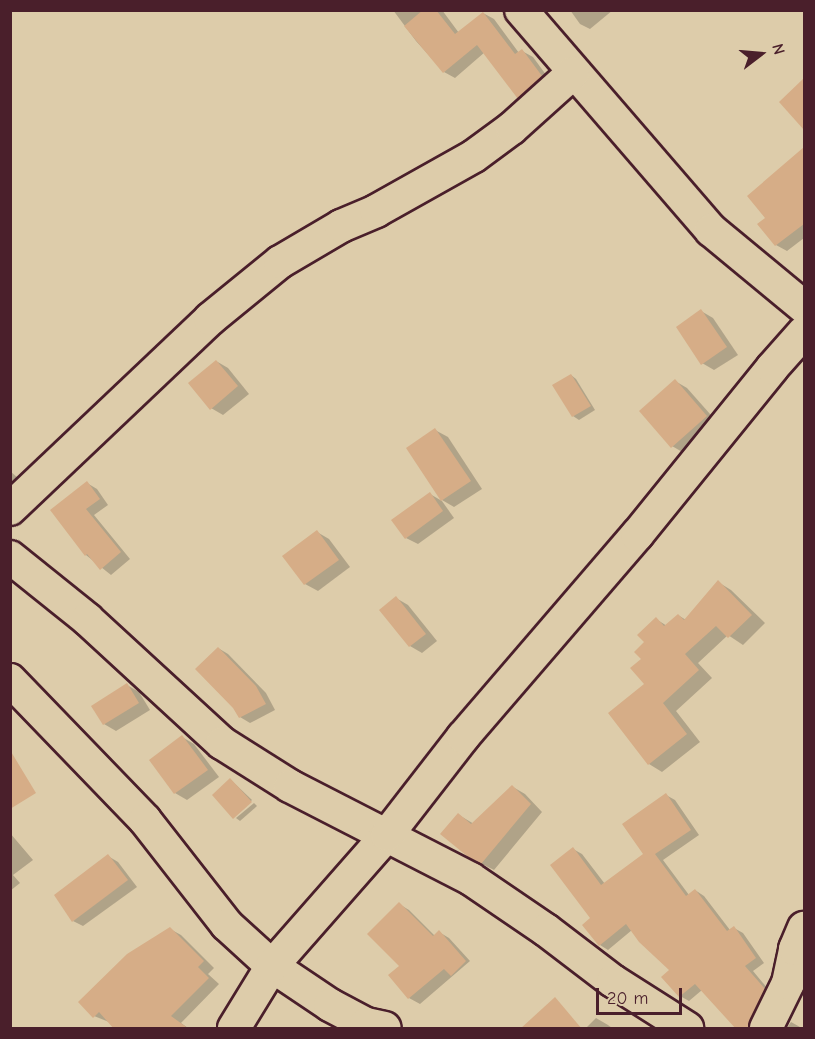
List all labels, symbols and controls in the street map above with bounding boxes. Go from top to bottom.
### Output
north arrow [731,24,791,84]
text: N [768,42,788,57]
scale bar [599,976,684,1014]
text: 20 m [607,988,648,1009]

